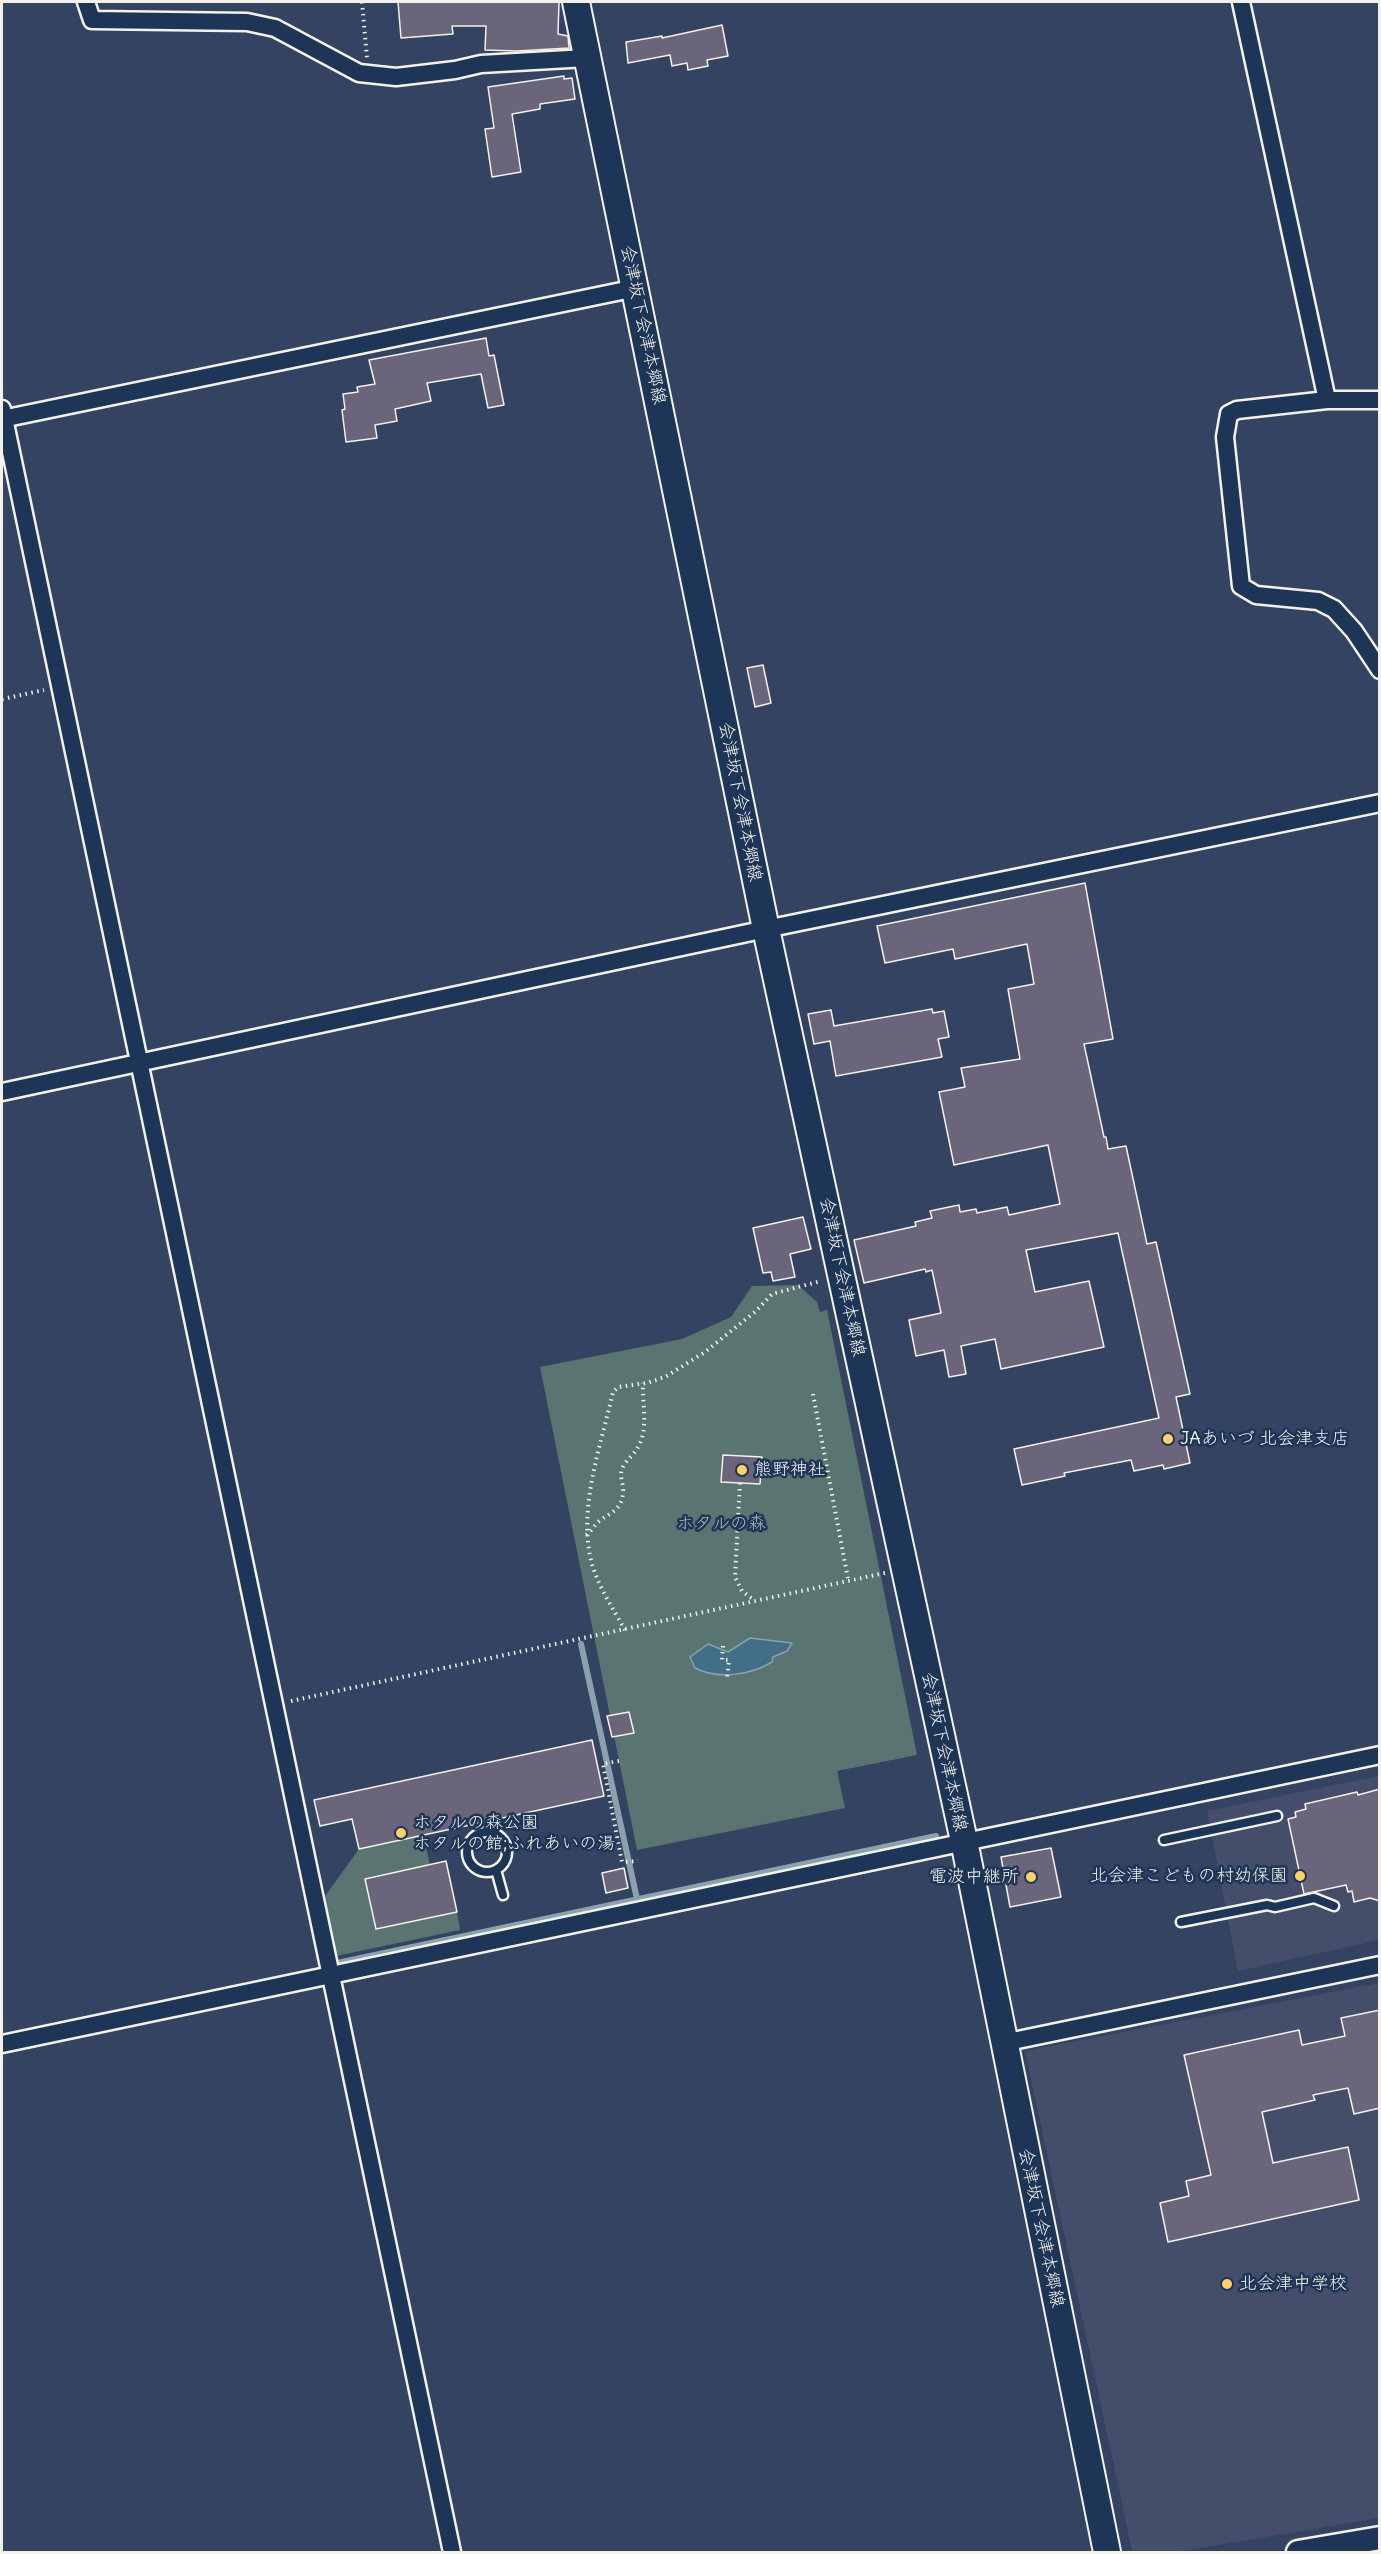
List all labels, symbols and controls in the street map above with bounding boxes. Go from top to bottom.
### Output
street label: 会津坂下会津本郷線 [616,244,670,406]
street label: 会津坂下会津本郷線 [714,720,766,884]
street label: 会津坂下会津本郷線 [815,1196,869,1358]
place label: JAあいづ 北会津支店 [1180,1428,1349,1450]
marker: JAあいづ 北会津支店 [1161,1432,1175,1446]
place label: 熊野神社 [754,1459,826,1481]
marker: 熊野神社 [735,1463,749,1477]
park label: ホタルの森 [676,1513,766,1535]
street label: 会津坂下会津本郷線 [917,1671,971,1833]
place label: ホタルの森公園 ホタルの館;ふれあいの湯 [413,1812,615,1854]
marker: ホタルの森公園 ホタルの館;ふれあいの湯 [394,1826,408,1840]
place label: 北会津こどもの村幼保園 [1090,1865,1288,1887]
place label: 電波中継所 [929,1866,1019,1888]
marker: 北会津こどもの村幼保園 [1293,1869,1307,1883]
marker: 電波中継所 [1024,1870,1038,1884]
street label: 会津坂下会津本郷線 [1014,2147,1068,2309]
place label: 北会津中学校 [1239,2273,1347,2295]
marker: 北会津中学校 [1220,2277,1234,2291]

